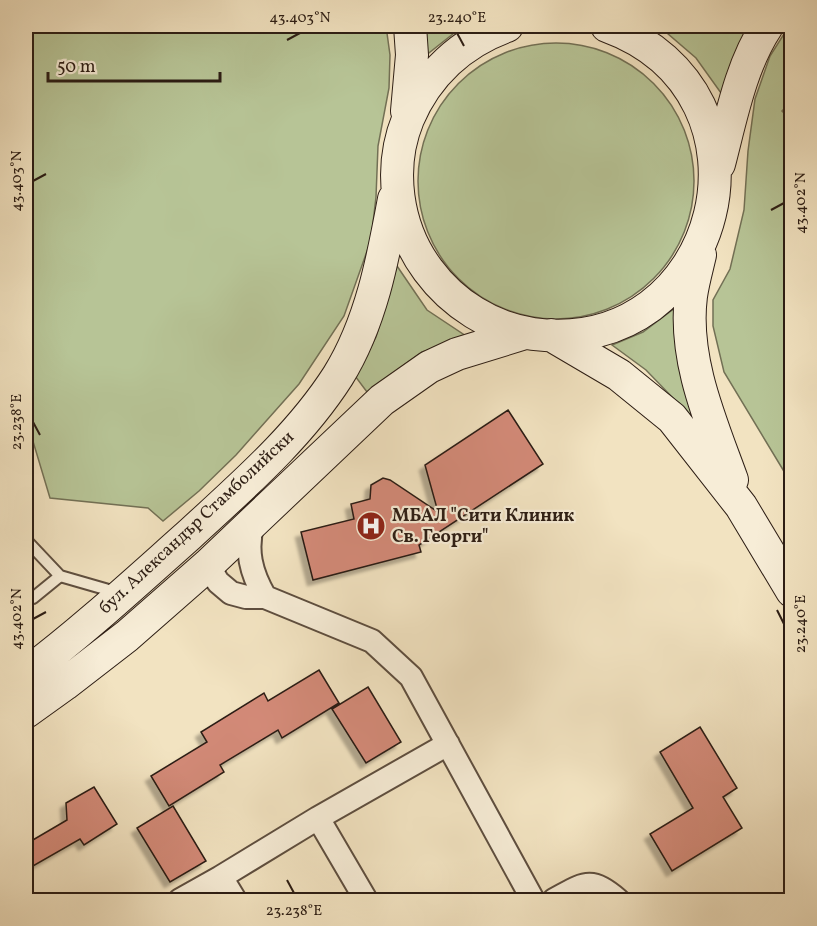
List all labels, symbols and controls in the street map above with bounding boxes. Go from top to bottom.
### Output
text: 43.403°N [269,8,331,29]
text: 23.240°E [428,8,486,29]
scale bar [48,45,220,83]
text: 50 m [57,55,96,80]
text: 43.403°N [7,150,28,212]
text: 43.402°N [791,172,812,234]
text: 23.238°E [7,394,28,450]
street label: бул. Александър Стамболийски [94,426,300,620]
place label: МБАЛ "Сити Клиник Св. Георги" [392,504,575,550]
hospital icon: МБАЛ "Сити Клиник Св. Георги" [355,510,387,542]
text: 43.402°N [7,588,28,650]
text: 23.240°E [791,595,812,653]
text: 23.238°E [266,901,322,922]

